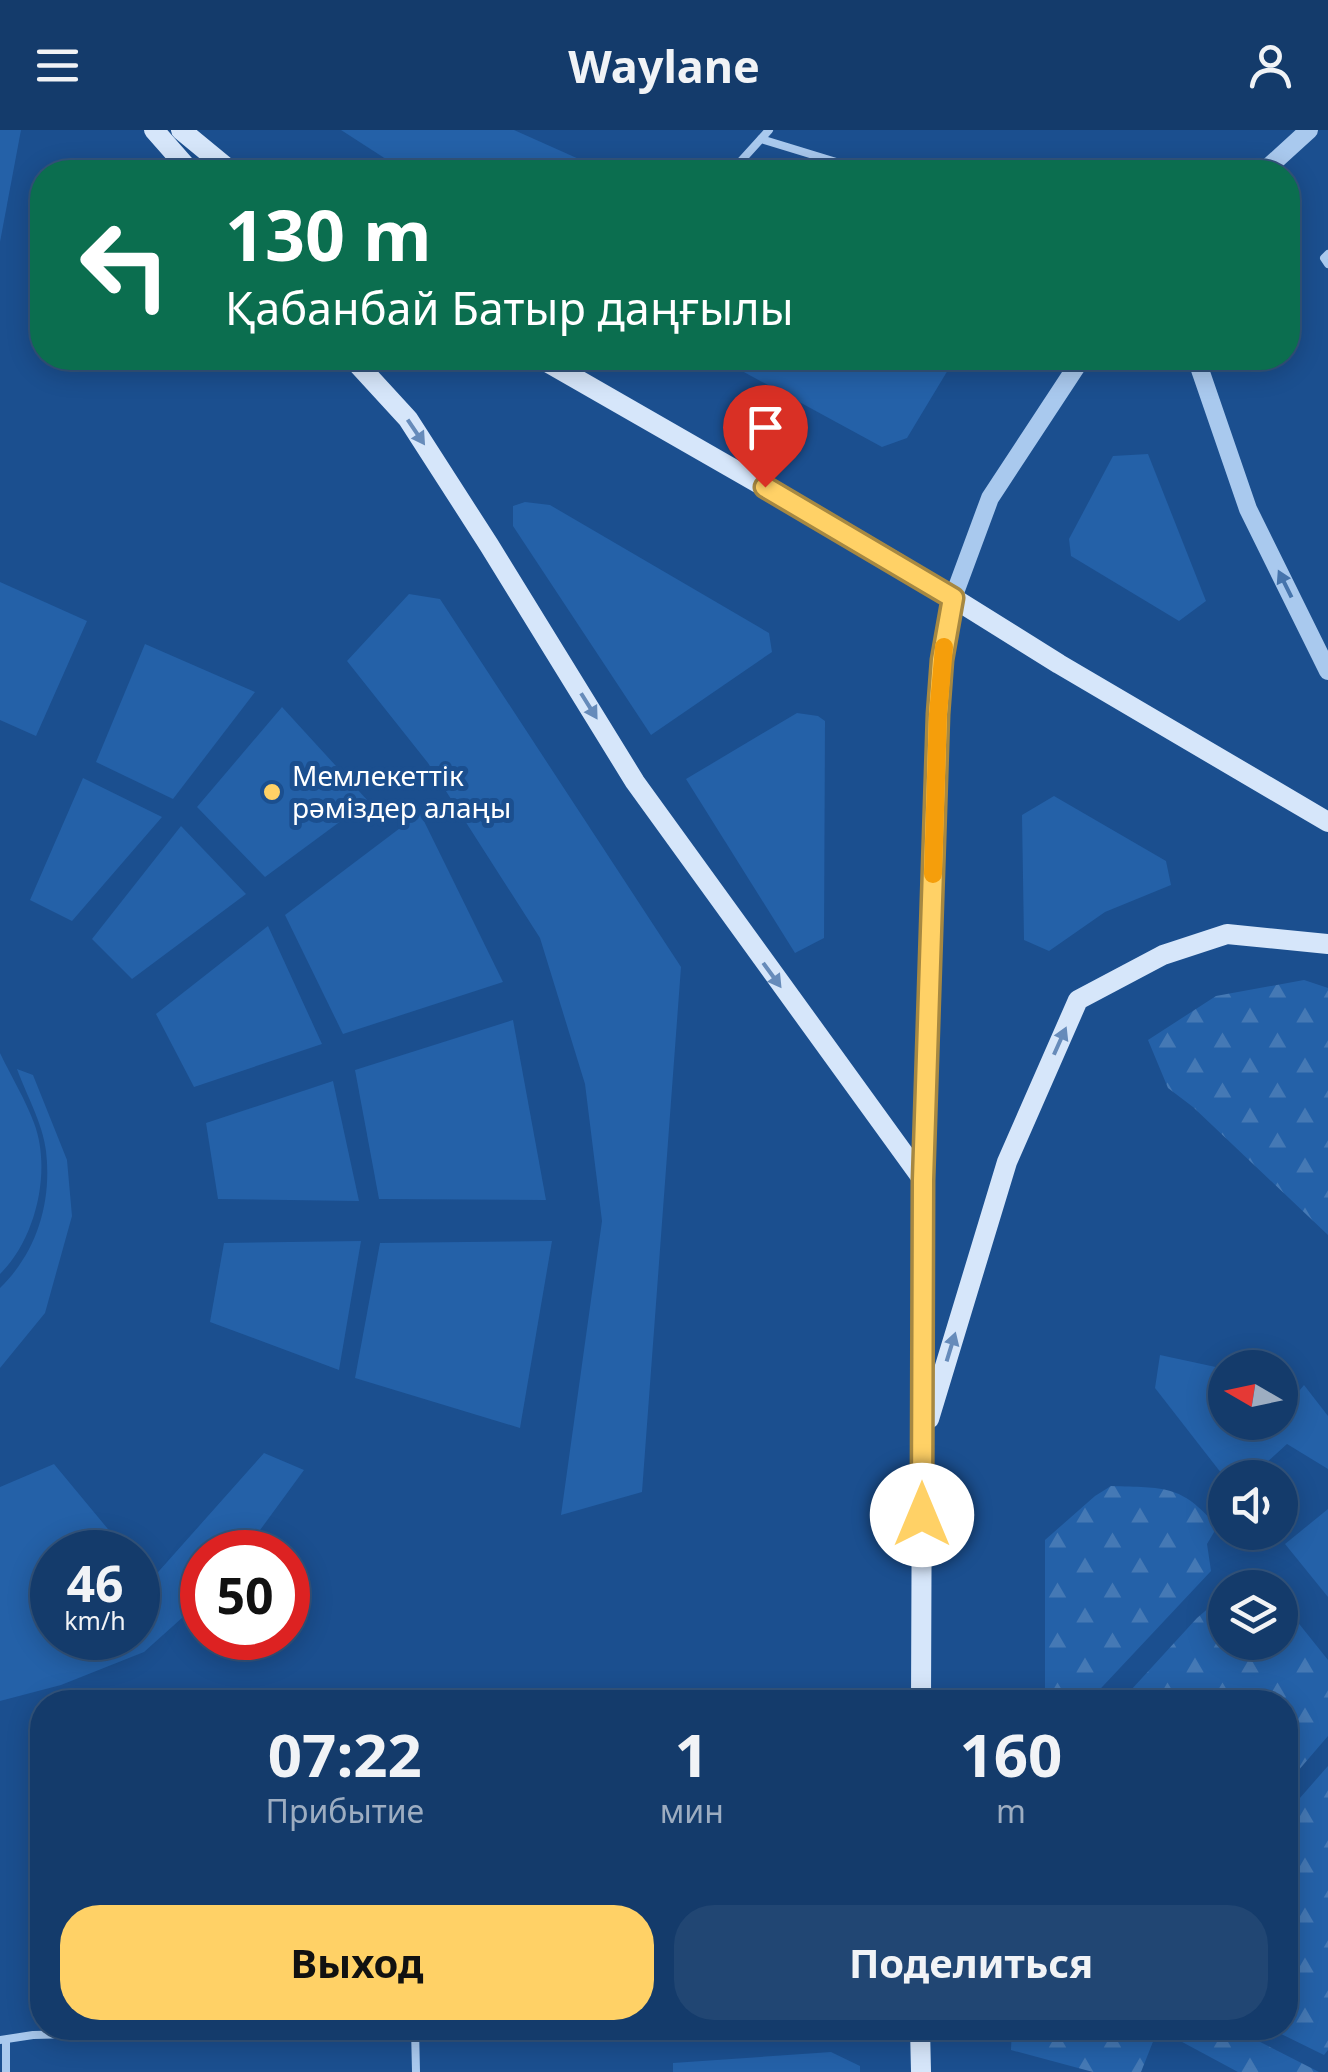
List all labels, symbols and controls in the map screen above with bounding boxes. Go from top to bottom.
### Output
text: Waylane [568,35,760,96]
icon: menu [30,38,85,93]
icon: person [1243,38,1298,93]
text: 130 m [225,186,432,282]
icon: left [60,200,190,330]
text: Қабанбай Батыр даңғылы [225,277,794,338]
pin [723,385,808,488]
icon: arrive [738,400,793,455]
one-way arrow [406,418,424,445]
one-way arrow [1276,569,1293,598]
one-way arrow [579,693,598,720]
place label: Мемлекеттік рәміздер алаңы [292,756,511,826]
marker: Мемлекеттік рәміздер алаңы [261,781,283,803]
one-way arrow [762,961,781,988]
one-way arrow [1052,1026,1068,1056]
one-way arrow [944,1331,959,1361]
north arrow [1208,1350,1298,1440]
map controls [1208,1350,1298,1660]
button: sound [1208,1460,1298,1550]
position arrow [870,1463,974,1567]
speed limit sign: 50 [180,1530,310,1660]
text: 46 [66,1549,124,1617]
button: layers [1208,1570,1298,1660]
text: km/h [64,1603,126,1637]
text: 07:22 [268,1713,422,1795]
text: 1 [675,1713,709,1795]
text: 160 [959,1713,1062,1795]
text: Прибытие [266,1789,424,1832]
text: мин [660,1789,724,1832]
text: m [996,1789,1026,1832]
button: Выход [60,1905,654,2020]
button: Поделиться [674,1905,1268,2020]

